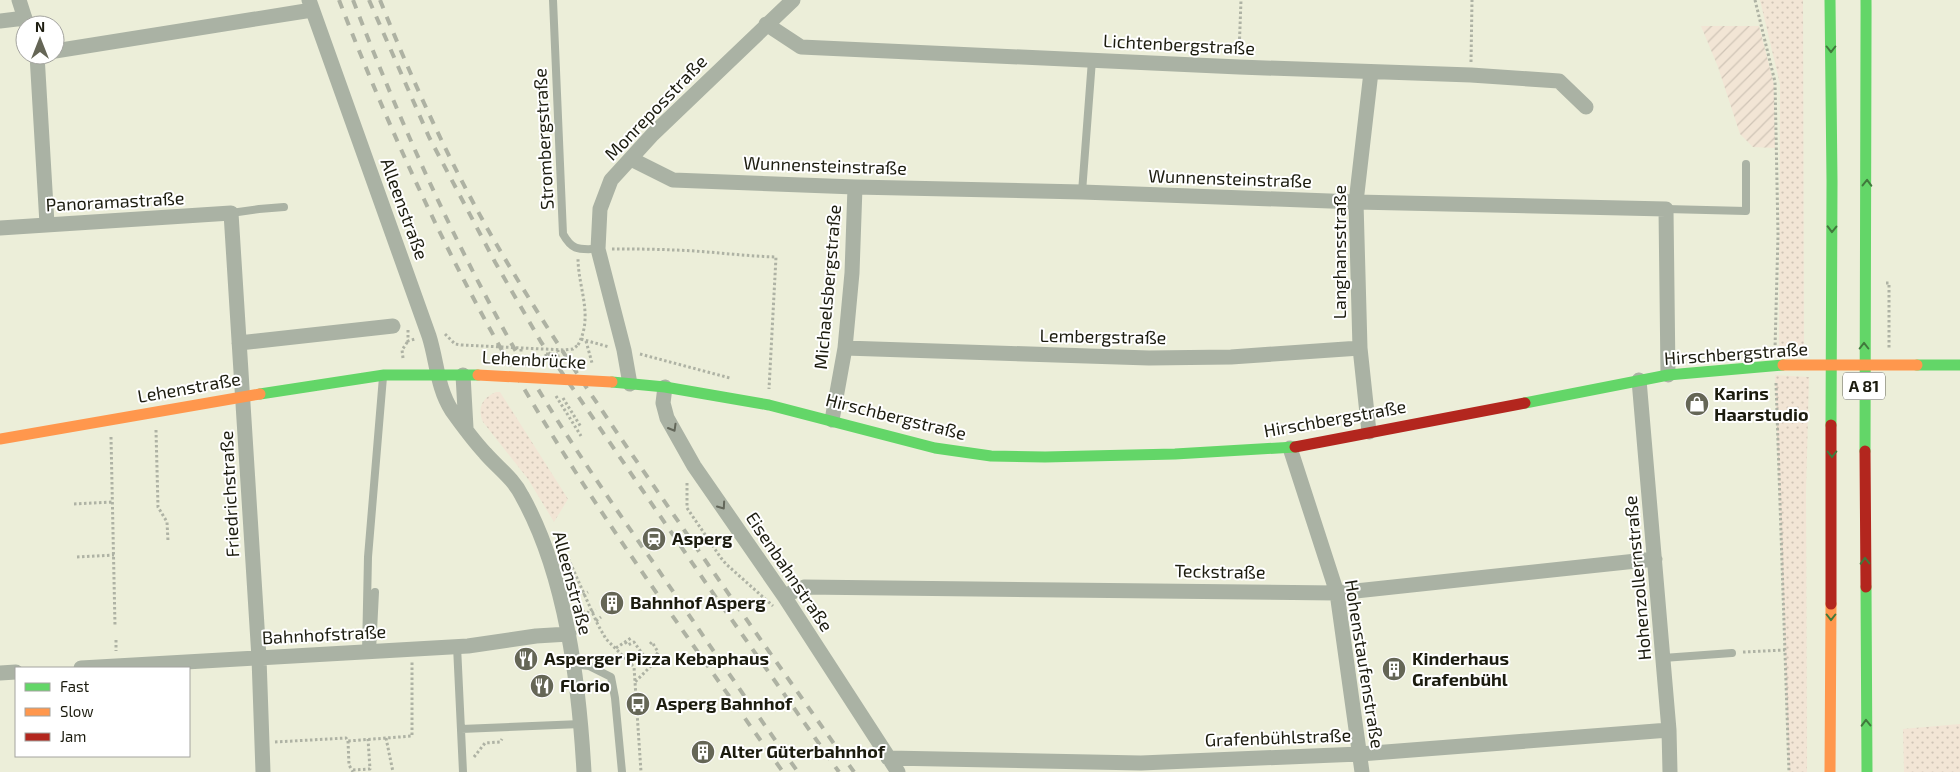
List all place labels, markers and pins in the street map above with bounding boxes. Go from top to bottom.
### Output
place label: Karins Haarstudio [1714,382,1809,425]
shop icon: Karins Haarstudio [1684,391,1710,417]
station icon: Asperg [641,526,667,552]
place label: Asperg [672,527,733,549]
building icon: Bahnhof Asperg [599,590,625,616]
place label: Bahnhof Asperg [630,591,766,613]
restaurant icon: Asperger Pizza Kebaphaus [513,646,539,672]
place label: Asperger Pizza Kebaphaus [544,647,769,669]
place label: Kinderhaus Grafenbühl [1412,647,1509,690]
building icon: Kinderhaus Grafenbühl [1381,656,1407,682]
restaurant icon: Florio [529,673,555,699]
place label: Florio [560,674,610,696]
bus stop icon: Asperg Bahnhof [625,691,651,717]
place label: Asperg Bahnhof [656,692,793,714]
building icon: Alter Güterbahnhof [690,739,716,765]
place label: Alter Güterbahnhof [720,740,886,762]

